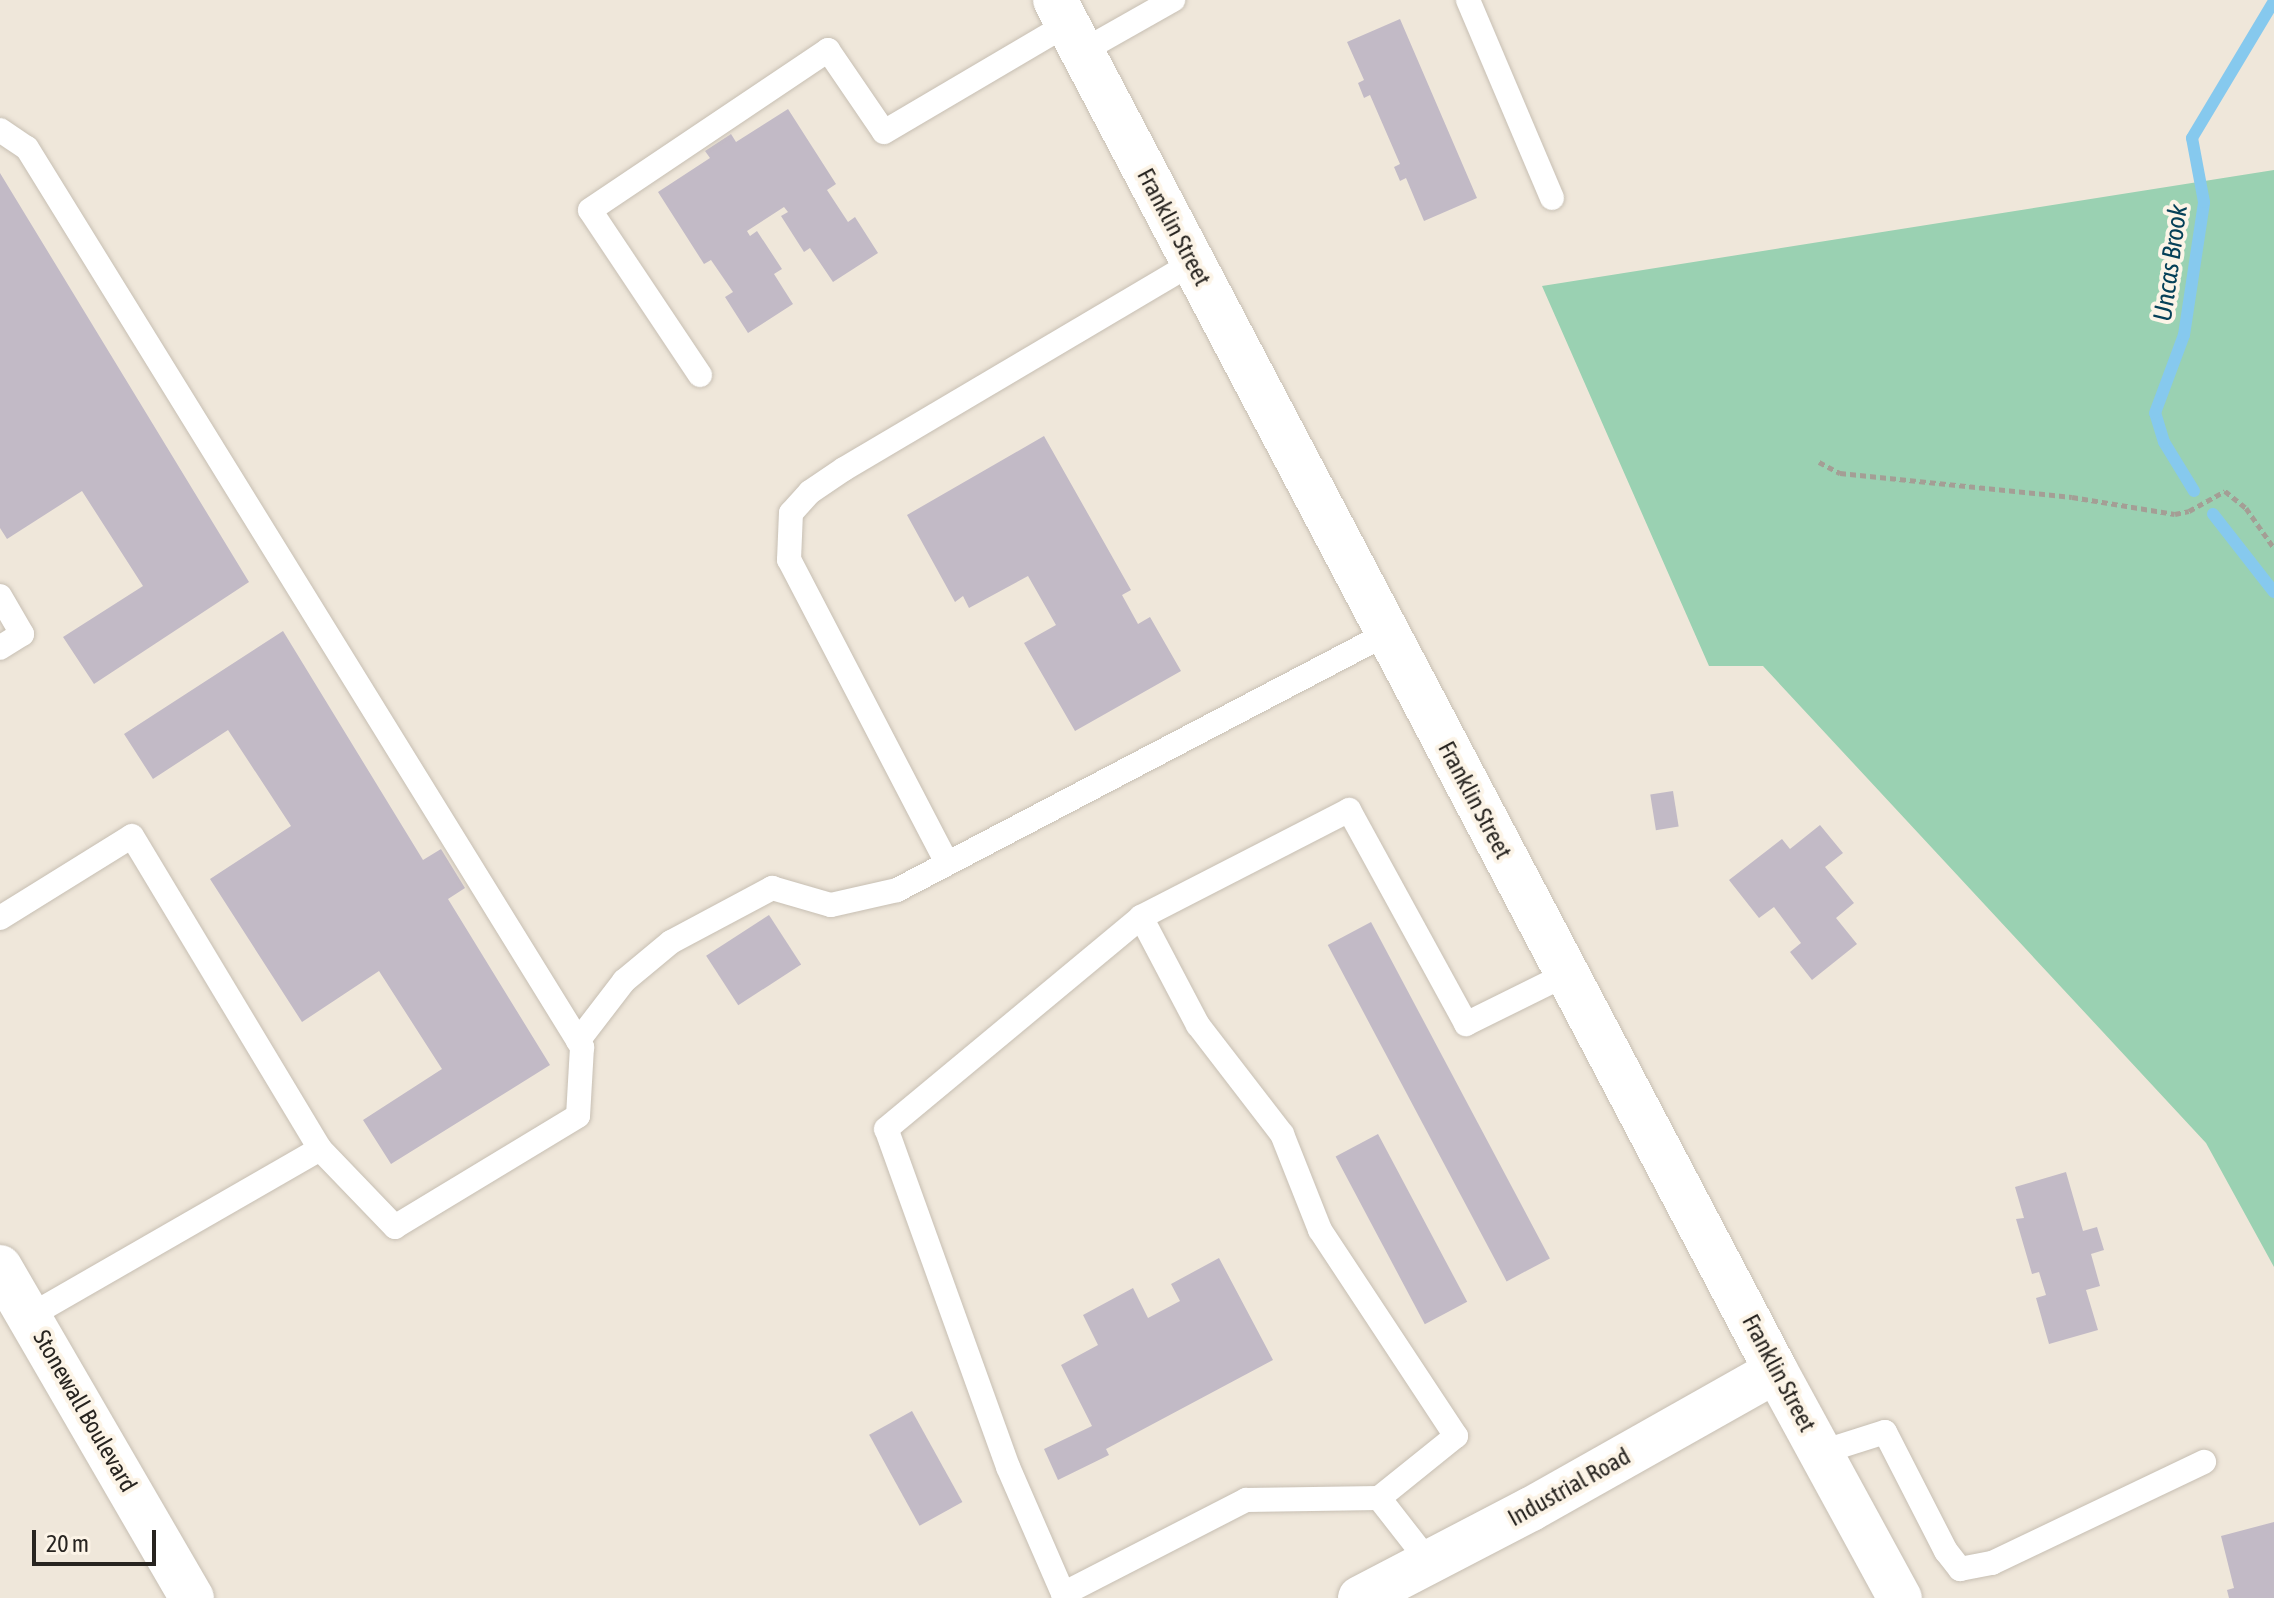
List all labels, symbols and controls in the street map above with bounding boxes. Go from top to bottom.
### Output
street label: Franklin Street [1131,163,1217,291]
water label: Uncas Brook [2147,203,2195,323]
street label: Franklin Street [1432,736,1518,864]
street label: Franklin Street [1736,1309,1822,1437]
street label: Stonewall Boulevard [27,1325,143,1497]
street label: Industrial Road [1503,1442,1635,1532]
scale bar [36,1514,160,1564]
text: 20 m [46,1530,89,1557]

